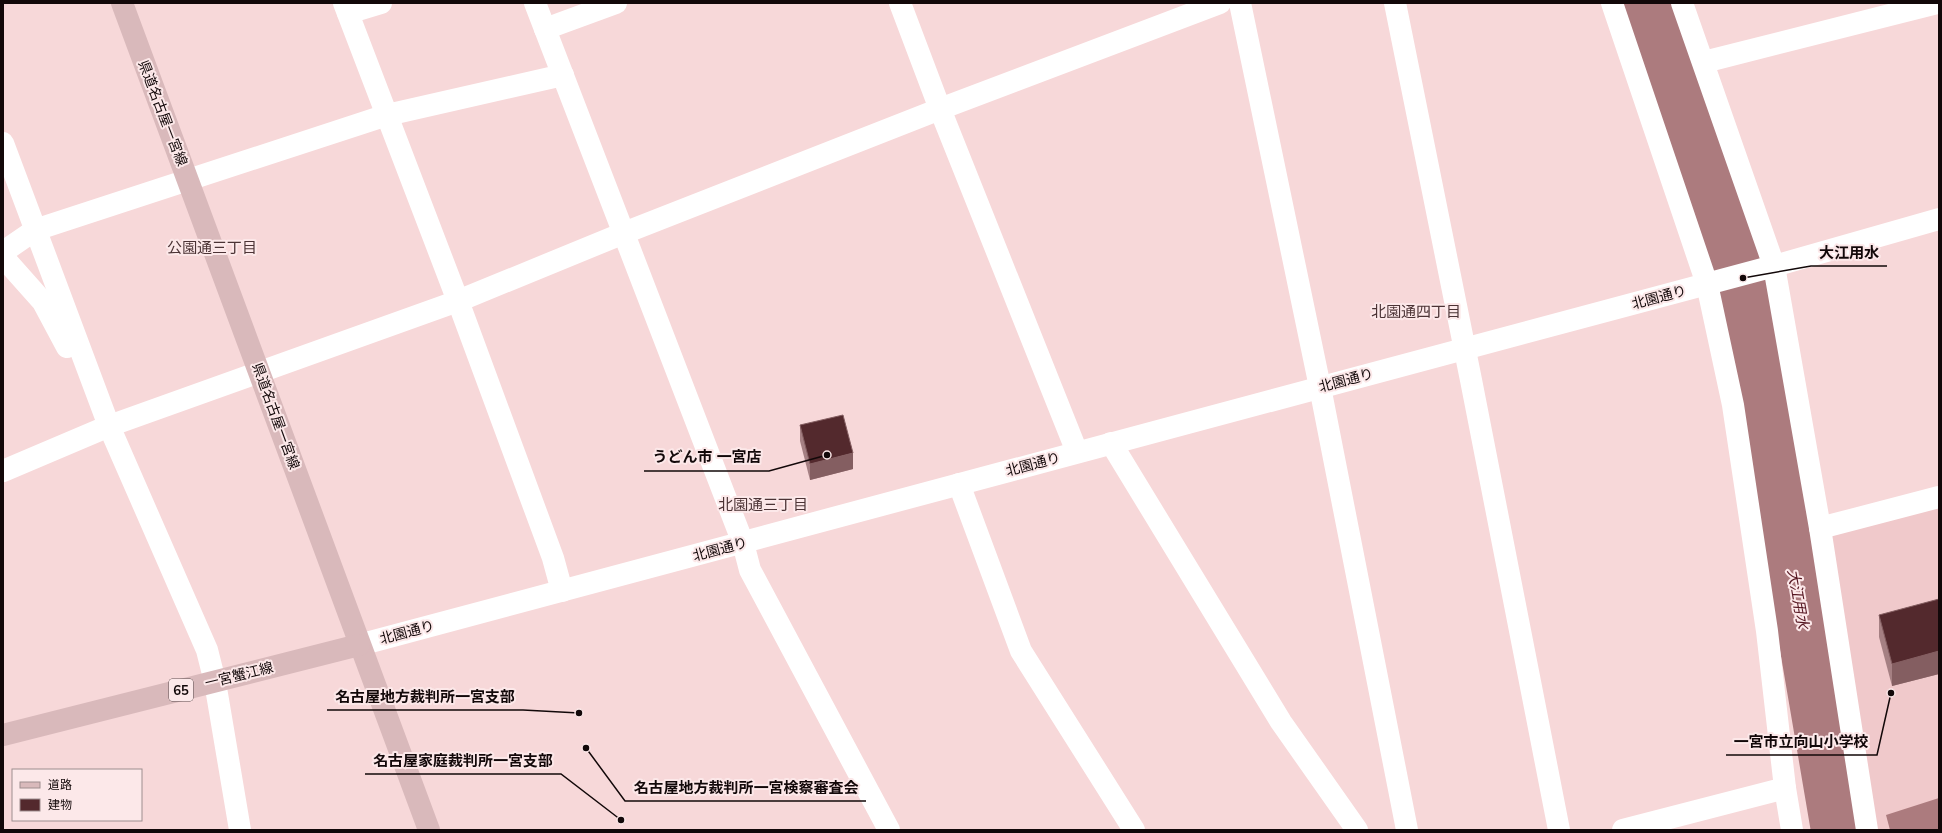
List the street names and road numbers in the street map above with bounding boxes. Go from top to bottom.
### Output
street label: 県道名古屋一宮線 [135,57,191,169]
street label: 北園通り [1630,281,1688,313]
street label: 県道名古屋一宮線 [248,360,304,472]
street label: 北園通り [1317,364,1375,396]
street label: 北園通り [1004,448,1062,480]
street label: 北園通り [691,533,749,565]
street label: 北園通り [378,616,436,648]
street label: 一宮蟹江線 [203,658,275,692]
road number: 65 [169,679,193,701]

